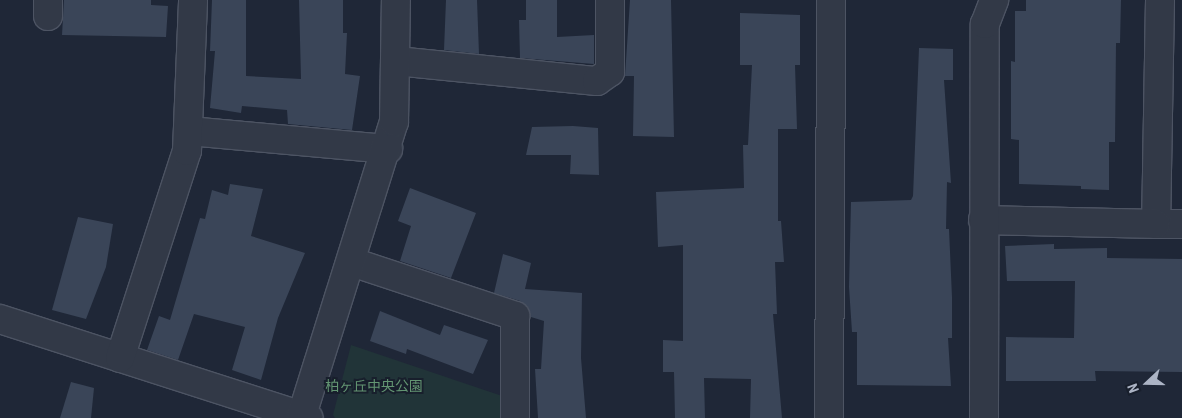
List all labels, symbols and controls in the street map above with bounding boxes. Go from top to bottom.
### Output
north arrow [1122,358,1172,408]
park label: 柏ヶ丘中央公園 [325,378,423,394]
text: N [1124,382,1142,395]

